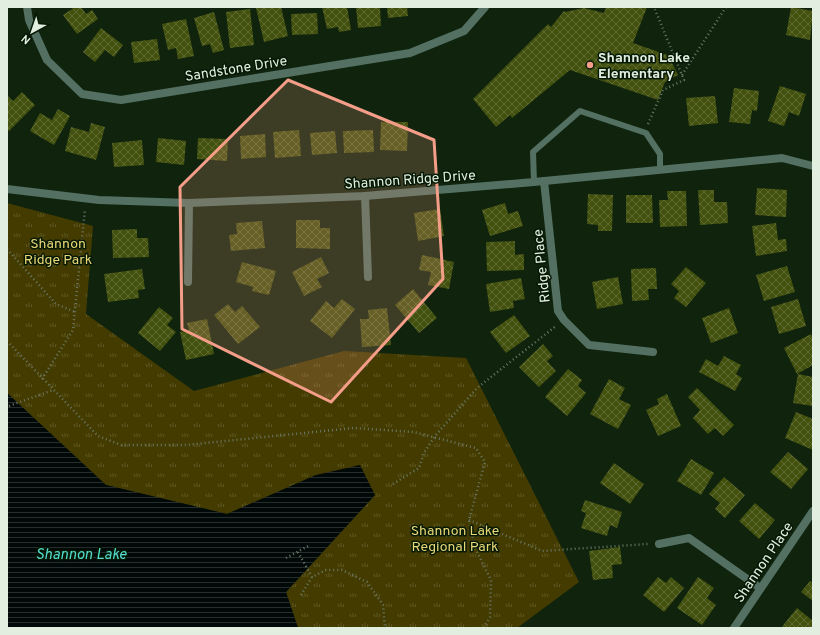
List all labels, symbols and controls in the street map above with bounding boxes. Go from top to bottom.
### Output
north arrow [12,12,52,52]
text: N [19,31,34,47]
place label: Shannon Lake Elementary [598,50,690,83]
street label: Sandstone Drive [184,53,289,86]
marker: Shannon Lake Elementary [585,60,595,70]
street label: Shannon Ridge Drive [344,167,476,194]
street label: Ridge Place [530,228,555,304]
park label: Shannon Ridge Park [24,236,92,269]
street label: Shannon Place [731,519,797,606]
park label: Shannon Lake Regional Park [411,523,499,556]
water label: Shannon Lake [35,546,127,565]

